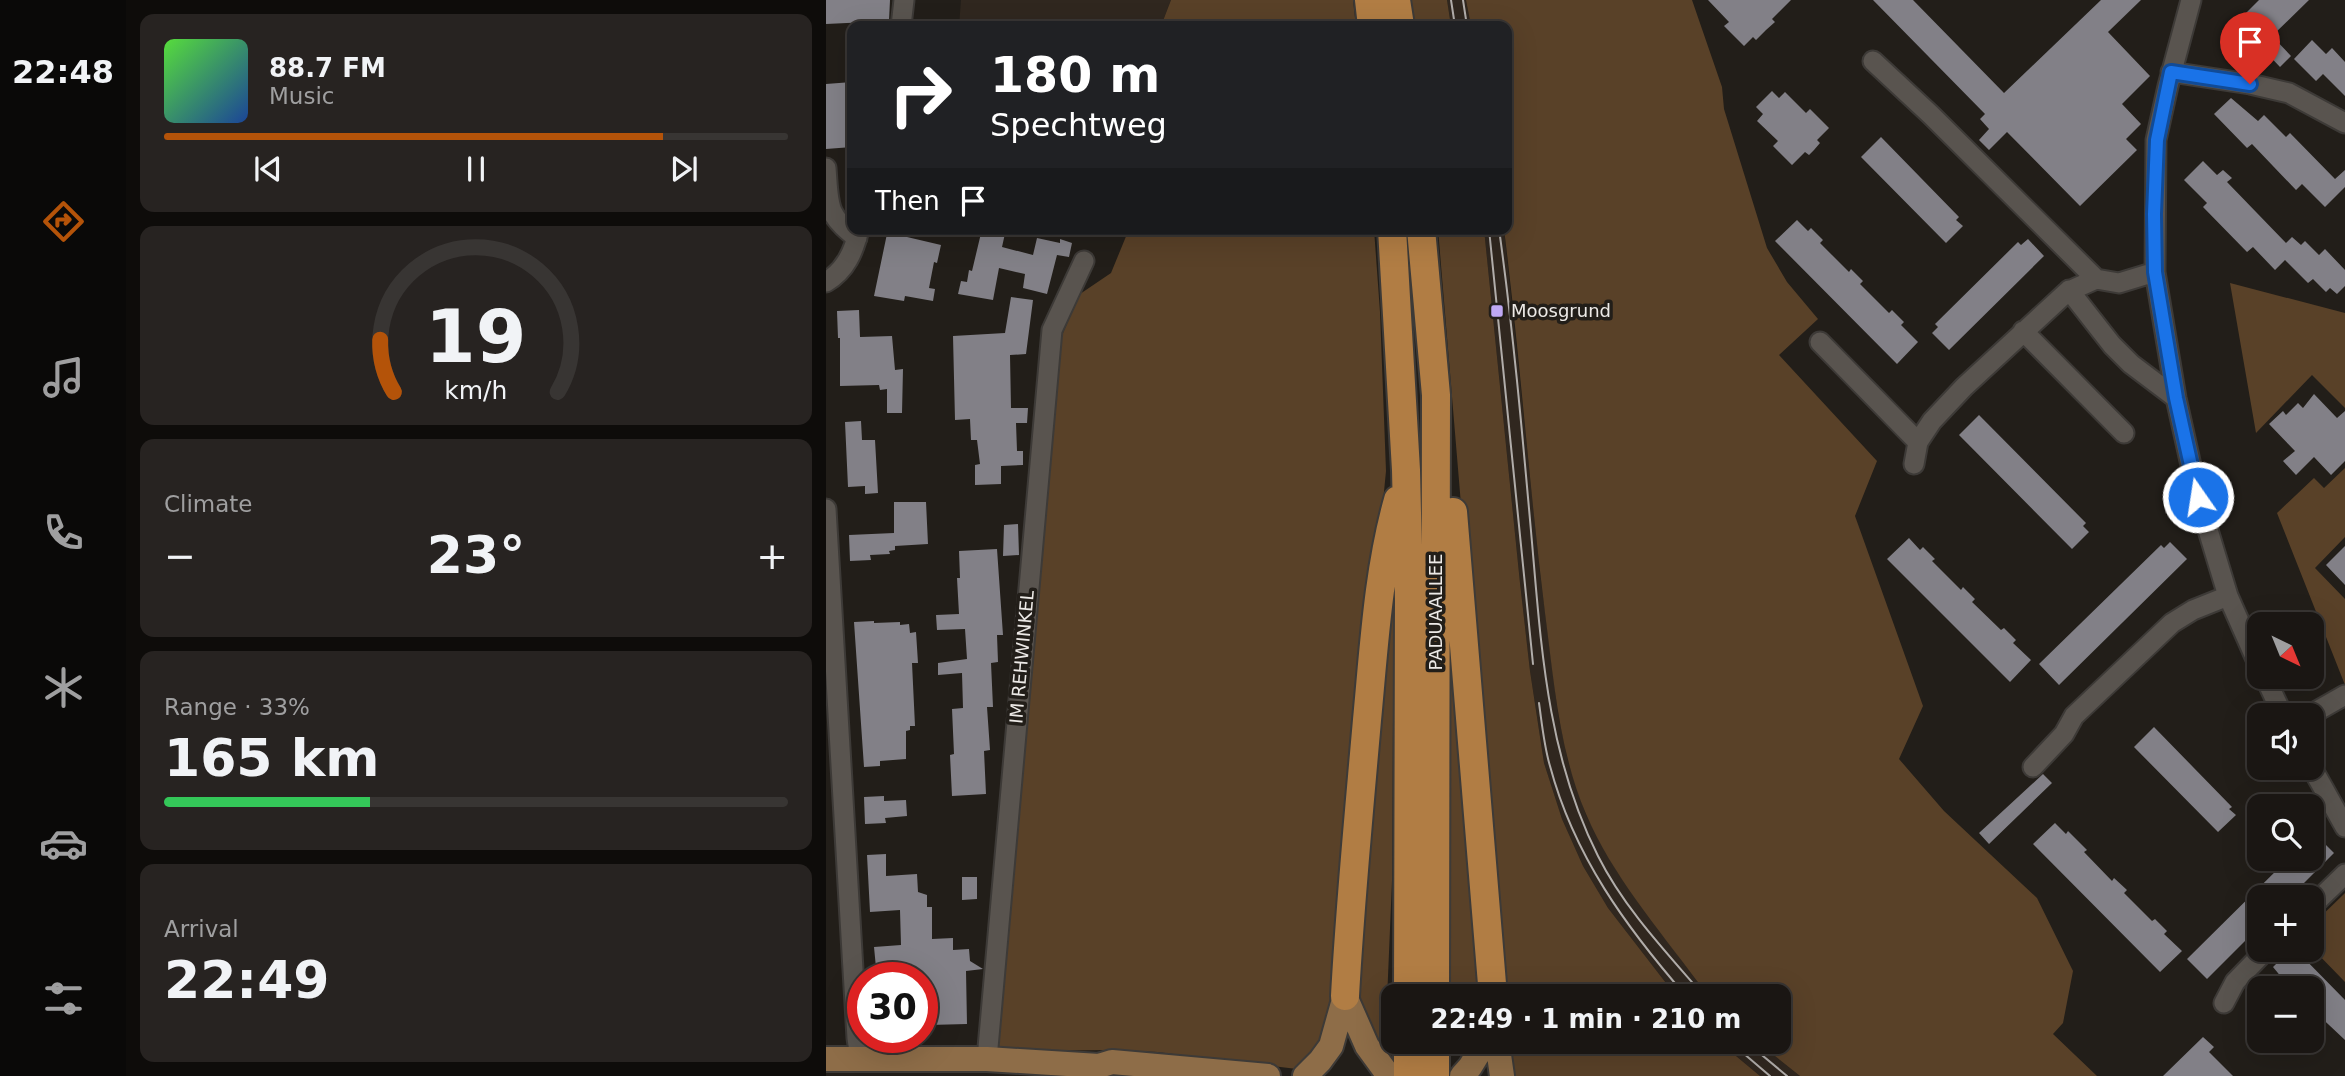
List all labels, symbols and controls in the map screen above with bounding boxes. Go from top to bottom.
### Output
pin [2220,12.0,2280,84]
icon: arrive [2231,23,2269,61]
text: 180 m [990,47,1160,104]
icon: right [875,49,966,140]
text: 22:48 [12,53,114,91]
text: 88.7 FM [269,53,386,83]
text: Music [269,83,334,109]
text: Spechtweg [990,106,1167,144]
icon: previous [249,150,287,188]
icon: pause [457,150,495,188]
icon: next [665,150,703,188]
icon: arrive [954,182,992,220]
text: Then [875,186,940,216]
icon: directions [39,197,88,246]
text: 19 [425,294,527,379]
place label: Moosgrund [1511,300,1611,321]
marker: Moosgrund [1489,303,1505,319]
icon: music [39,353,88,402]
text: km/h [444,375,508,404]
position arrow [2161,460,2235,534]
text: Climate [164,491,253,517]
icon: phone [39,508,88,557]
text: 23° [427,525,525,585]
text: − [164,534,196,578]
text: + [756,534,788,578]
street label: PADUAALLEE [1425,554,1446,670]
street label: IM REHWINKEL [1005,589,1038,724]
north arrow [2247,612,2324,690]
map controls [2247,612,2324,1053]
icon: climate [39,663,88,712]
text: Range · 33% [164,694,310,720]
button: sound [2247,703,2324,780]
text: 165 km [164,728,379,788]
button: search [2247,794,2324,871]
icon: car [39,819,88,868]
button: + [2247,885,2324,962]
text: Arrival [164,916,239,942]
text: 22:49 [164,950,330,1010]
speed limit sign: 30 [847,962,938,1053]
icon: filters [39,974,88,1023]
button: − [2247,976,2324,1053]
text: 22:49 · 1 min · 210 m [1431,1004,1741,1034]

